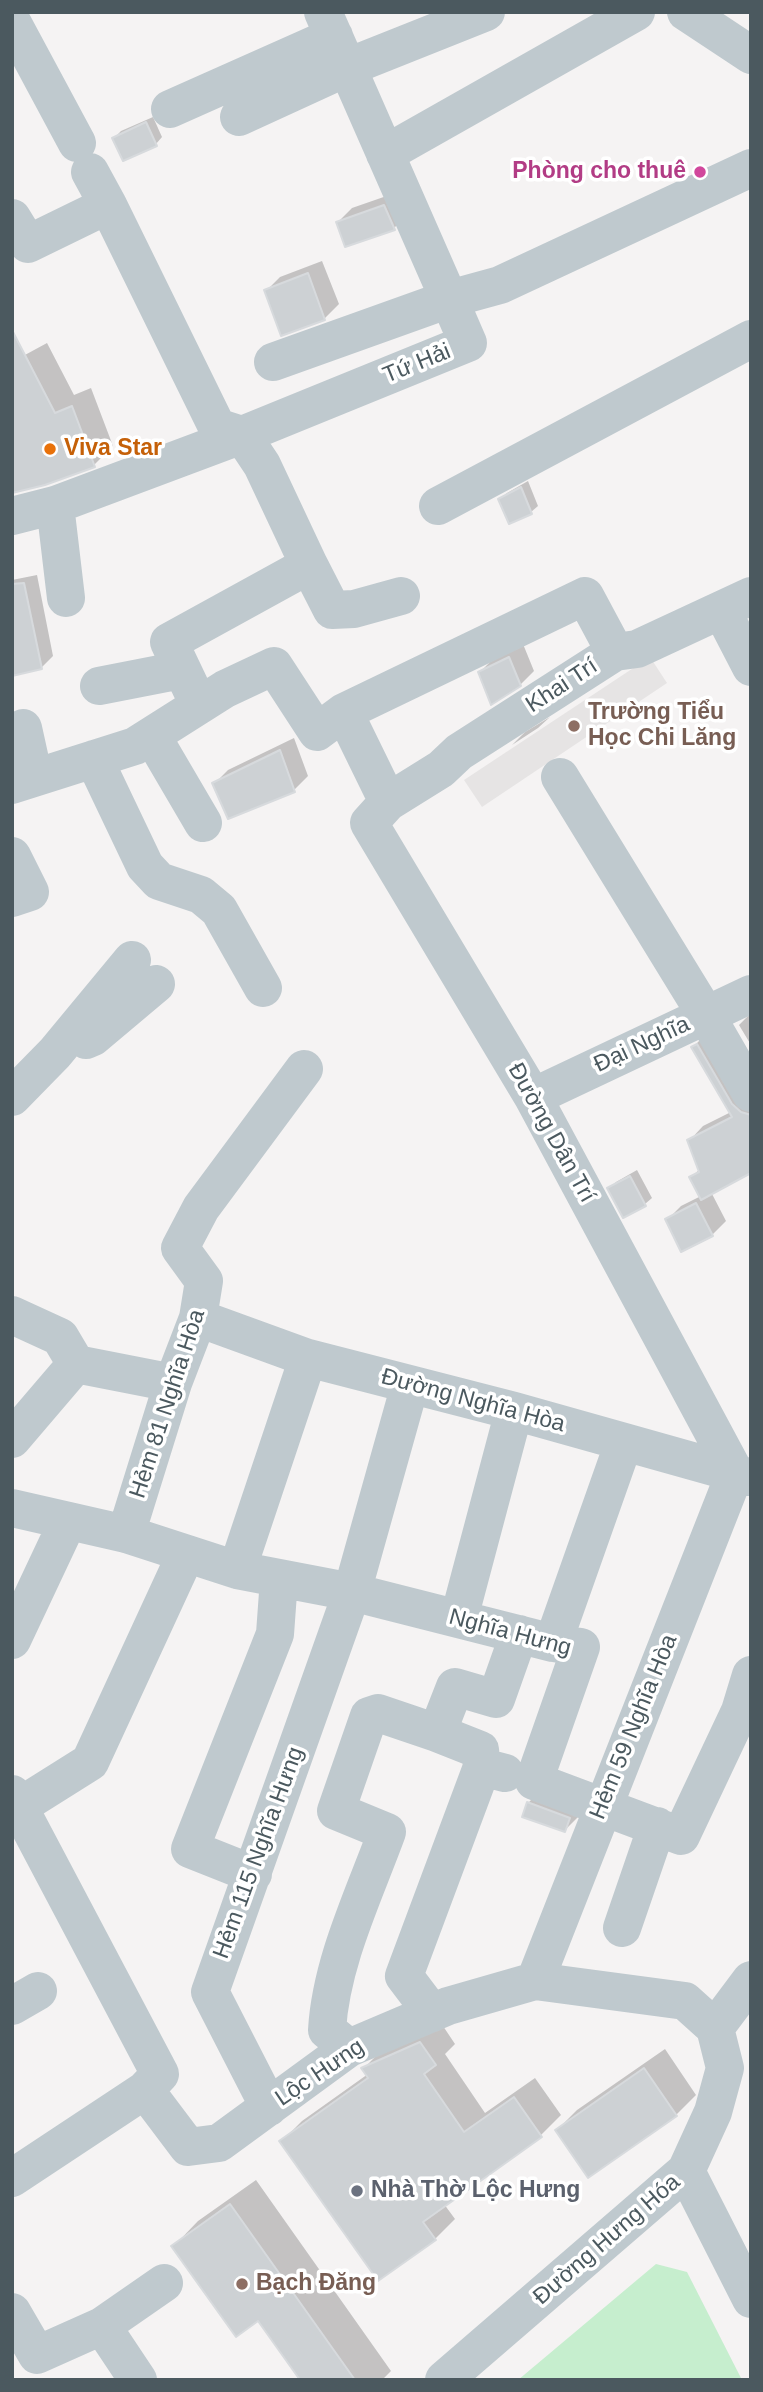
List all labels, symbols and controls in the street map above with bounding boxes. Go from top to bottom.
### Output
place label: Phòng cho thuê [512,158,686,186]
marker: Phòng cho thuê [692,164,708,180]
street label: Tứ Hải [379,338,455,390]
place label: Viva Star [64,435,162,463]
marker: Viva Star [42,441,58,457]
street label: Khai Trí [521,653,603,719]
place label: Trường Tiểu Học Chi Lăng [588,699,736,753]
marker: Trường Tiểu Học Chi Lăng [566,718,582,734]
street label: Đại Nghĩa [590,1011,694,1079]
street label: Đường Dân Trí [501,1059,601,1207]
street label: Hẻm 81 Nghĩa Hòa [124,1306,212,1502]
street label: Đường Nghĩa Hòa [378,1363,568,1439]
street label: Nghĩa Hưng [446,1603,574,1663]
street label: Hẻm 59 Nghĩa Hòa [584,1631,684,1823]
street label: Hẻm 115 Nghĩa Hưng [208,1743,310,1963]
street label: Lộc Hưng [270,2033,370,2113]
street label: Đường Hưng Hóa [528,2169,686,2311]
place label: Nhà Thờ Lộc Hưng [371,2177,580,2205]
marker: Nhà Thờ Lộc Hưng [349,2183,365,2199]
place label: Bạch Đăng [256,2270,376,2298]
marker: Bạch Đăng [234,2276,250,2292]

